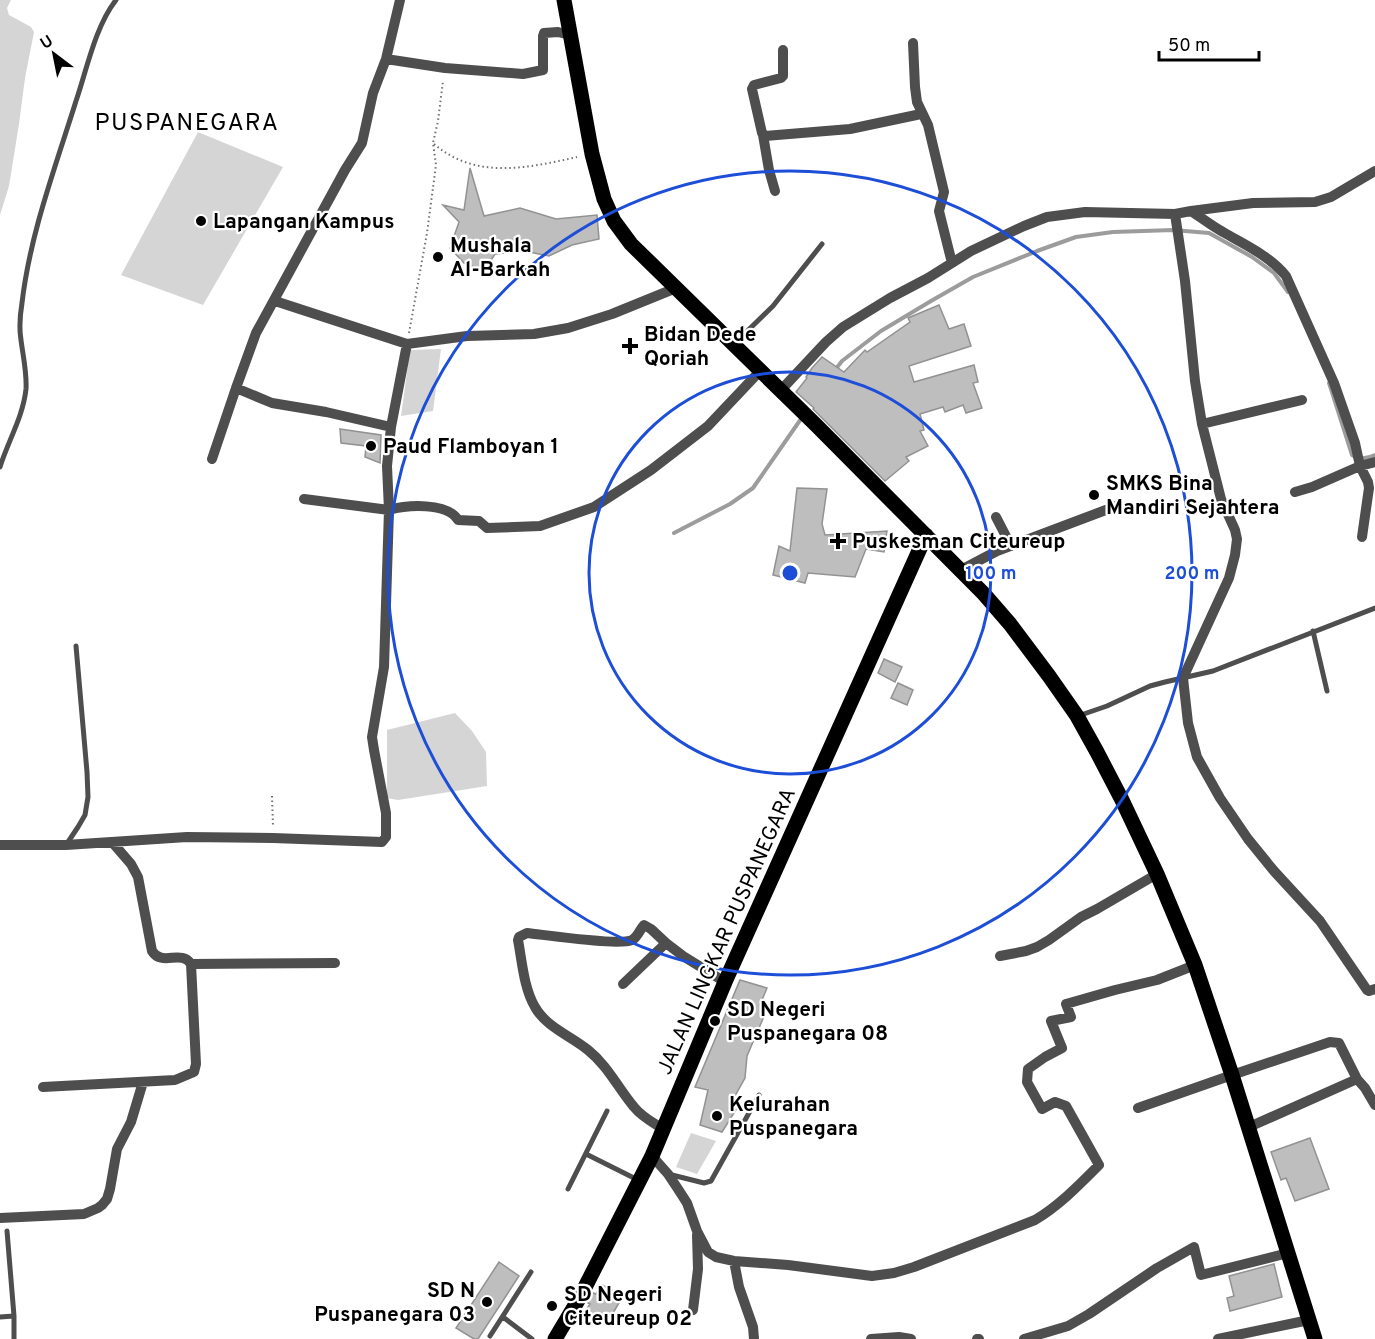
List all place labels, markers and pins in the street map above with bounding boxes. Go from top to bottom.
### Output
place label: Lapangan Kampus [213,209,395,236]
marker: Lapangan Kampus [194,214,208,228]
place label: Mushala Al-Barkah [450,233,550,284]
marker: Mushala Al-Barkah [431,250,445,264]
place label: Bidan Dede Qoriah [644,322,757,373]
marker: Bidan Dede Qoriah [621,337,639,355]
place label: Paud Flamboyan 1 [383,434,559,461]
marker: Paud Flamboyan 1 [364,439,378,453]
place label: SMKS Bina Mandiri Sejahtera [1106,471,1279,522]
marker: SMKS Bina Mandiri Sejahtera [1087,488,1101,502]
place label: Puskesman Citeureup [852,529,1065,556]
marker: Puskesman Citeureup [829,532,847,550]
centre of rings [780,563,800,583]
place label: SD Negeri Puspanegara 08 [727,997,888,1048]
marker: SD Negeri Puspanegara 08 [708,1014,722,1028]
place label: Kelurahan Puspanegara [729,1092,858,1143]
marker: Kelurahan Puspanegara [710,1109,724,1123]
place label: SD N Puspanegara 03 [314,1278,475,1329]
place label: SD Negeri Citeureup 02 [564,1282,692,1333]
marker: SD N Puspanegara 03 [480,1295,494,1309]
marker: SD Negeri Citeureup 02 [545,1299,559,1313]

